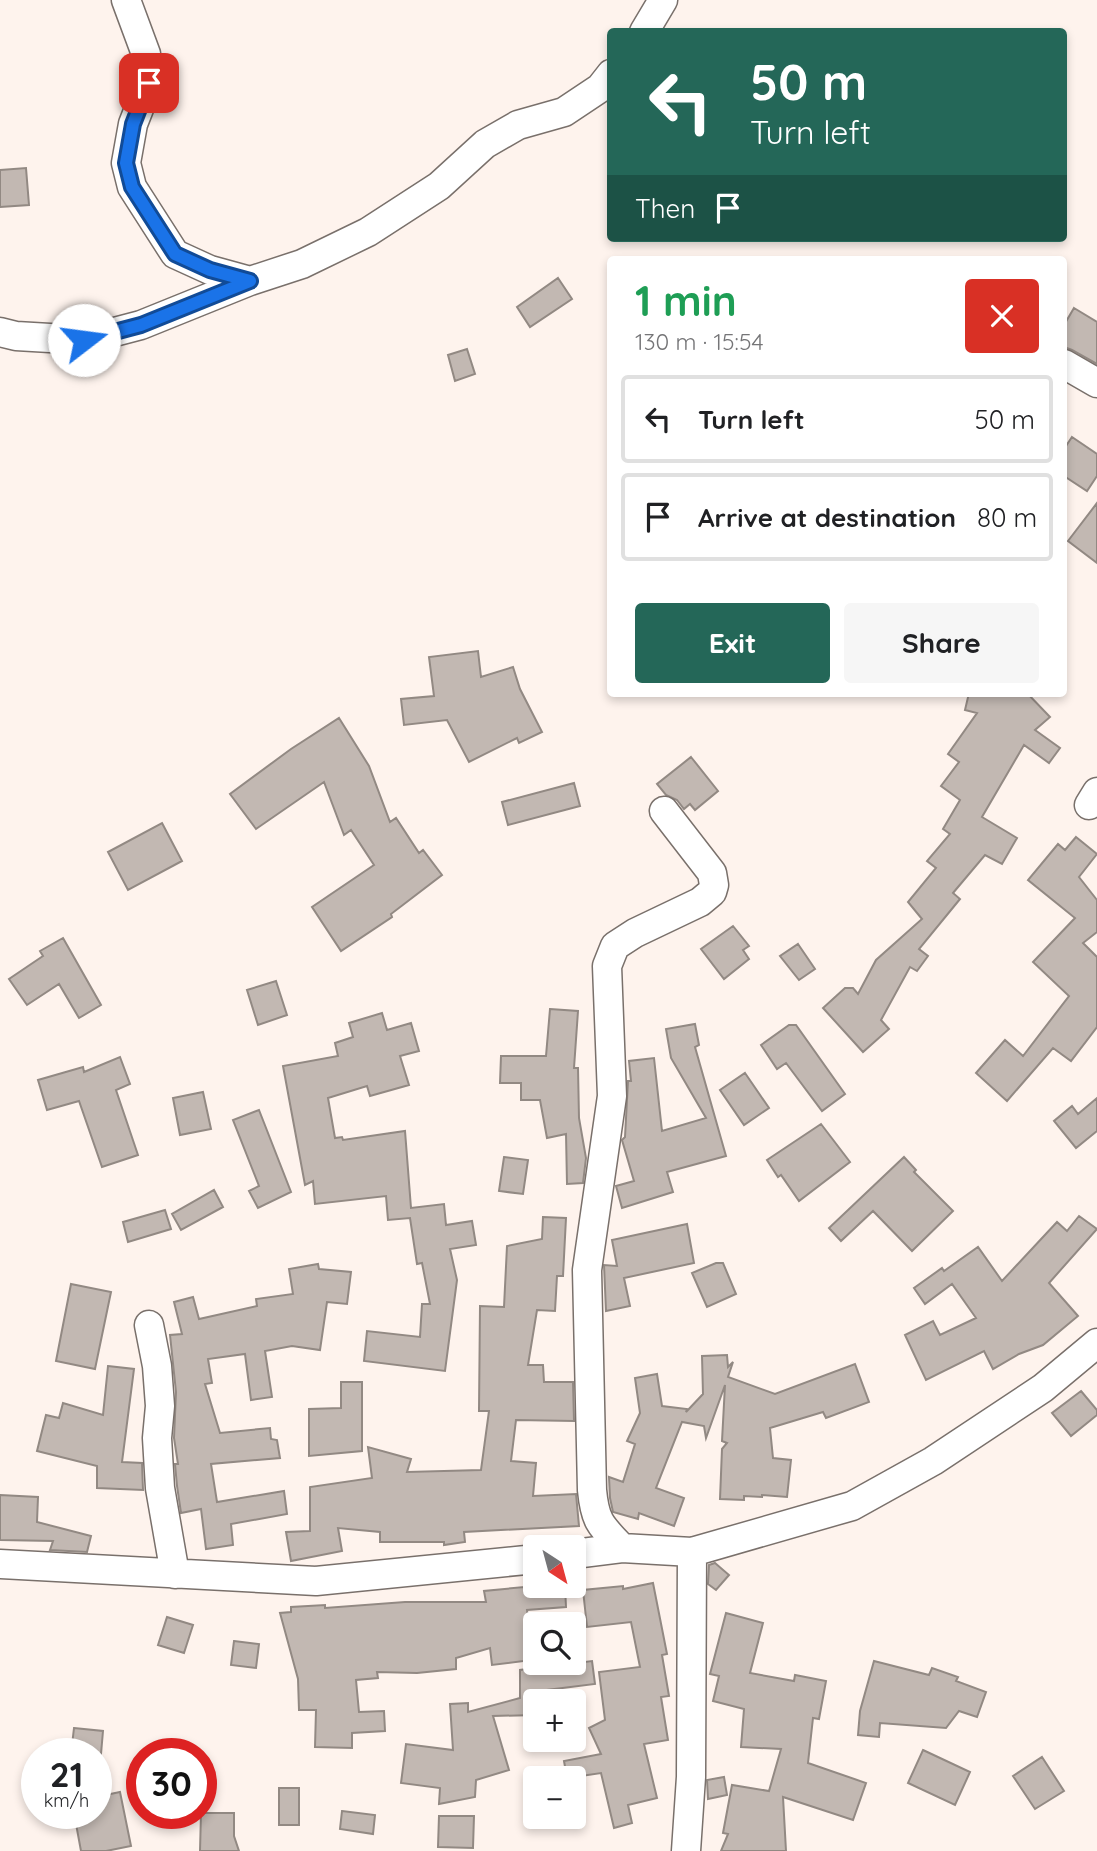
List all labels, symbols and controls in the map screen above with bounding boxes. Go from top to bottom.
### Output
text: 50 m [750,51,867,112]
pin [119,53,179,113]
icon: left [635,56,726,147]
icon: arrive [130,64,168,102]
text: Turn left [750,112,871,152]
icon: arrive [709,189,747,227]
text: Then [635,192,695,225]
text: 1 min [635,274,737,327]
button: close [965,279,1039,353]
position arrow [47,303,121,377]
text: 130 m · 15:54 [635,327,764,356]
icon: left [639,400,677,438]
text: Turn left [698,403,805,436]
text: 50 m [975,403,1035,436]
icon: arrive [639,498,677,536]
text: Arrive at destination [698,501,956,534]
text: 80 m [977,501,1037,534]
button: Exit [635,603,830,683]
button: Share [844,603,1039,683]
north arrow [523,1535,586,1598]
map controls [523,1535,586,1829]
button: search [523,1612,586,1675]
button: + [523,1689,586,1752]
speed limit sign: 30 [126,1738,217,1829]
text: 21 [50,1752,83,1796]
button: − [523,1766,586,1829]
text: km/h [44,1789,89,1812]

